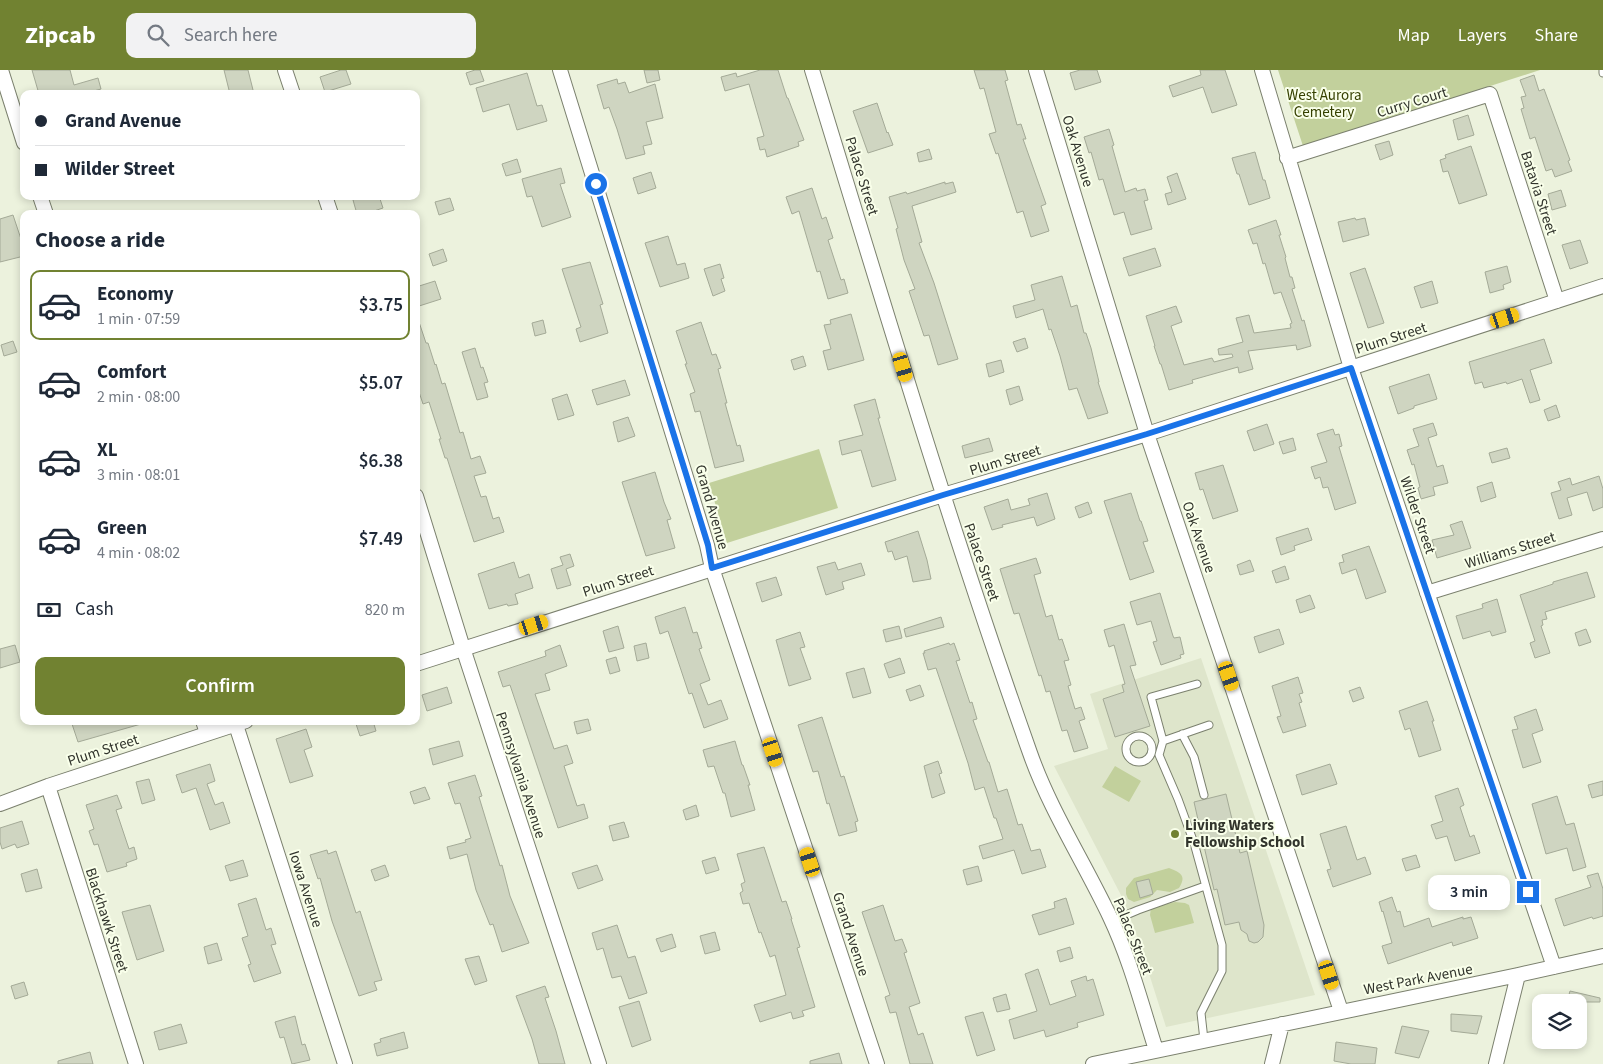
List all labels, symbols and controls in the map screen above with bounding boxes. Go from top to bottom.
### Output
search box [126,13,476,58]
text: Zipcab [25,18,96,53]
icon: search [144,21,172,49]
text: Search here [184,22,277,49]
text: Map [1398,23,1430,48]
text: Layers [1458,23,1507,48]
text: Share [1535,23,1578,48]
street label: Curry Court [1374,82,1450,123]
park label: West Aurora Cemetery [1286,85,1362,123]
text: Grand Avenue [65,108,181,135]
street label: Oak Avenue [1057,113,1098,190]
street label: Palace Street [840,134,883,218]
street label: Batavia Street [1515,148,1562,238]
text: Wilder Street [65,156,175,183]
route start [585,173,607,195]
text: Choose a ride [35,224,165,256]
text: Economy [97,281,174,308]
icon: car [37,283,82,328]
text: $3.75 [359,292,403,319]
car [1488,306,1521,330]
text: 1 min · 07:59 [97,308,180,330]
street label: Plum Street [1353,317,1429,360]
car [891,350,914,384]
text: Comfort [97,359,167,386]
icon: car [37,361,82,406]
text: $5.07 [359,370,403,397]
text: 2 min · 08:00 [97,386,180,408]
text: XL [97,437,118,464]
icon: car [37,439,82,484]
street label: Plum Street [967,440,1043,481]
text: $6.38 [359,448,403,475]
street label: Grand Avenue [689,462,734,552]
text: 3 min · 08:01 [97,464,180,486]
street label: Wilder Street [1394,474,1441,557]
street label: Oak Avenue [1177,499,1221,576]
text: Green [97,515,147,542]
icon: car [37,517,82,562]
street label: Palace Street [958,520,1005,604]
text: $7.49 [359,526,403,553]
street label: Williams Street [1462,527,1558,574]
text: 4 min · 08:02 [97,542,180,564]
street label: Plum Street [580,560,656,603]
icon: cash [35,596,63,624]
text: Cash [75,596,114,623]
text: 820 m [365,599,405,621]
car [517,613,550,637]
button: Confirm [35,657,405,715]
car [1217,659,1240,693]
street label: Pennsylvania Avenue [490,709,551,841]
street label: Plum Street [65,729,141,772]
car [761,735,784,769]
place label: Living Waters Fellowship School [1185,815,1305,853]
marker: Living Waters Fellowship School [1169,828,1181,840]
car [798,845,821,879]
street label: Iowa Avenue [283,848,328,930]
street label: Blackhawk Street [80,865,133,975]
callout: 3 min [1428,874,1510,910]
text: 3 min [1450,881,1488,903]
route end [1517,881,1539,903]
street label: Grand Avenue [827,889,874,979]
street label: Palace Street [1108,895,1158,978]
car [1317,958,1340,992]
street label: West Park Avenue [1362,959,1474,1000]
map controls [1532,994,1587,1049]
button: layers [1532,994,1587,1049]

